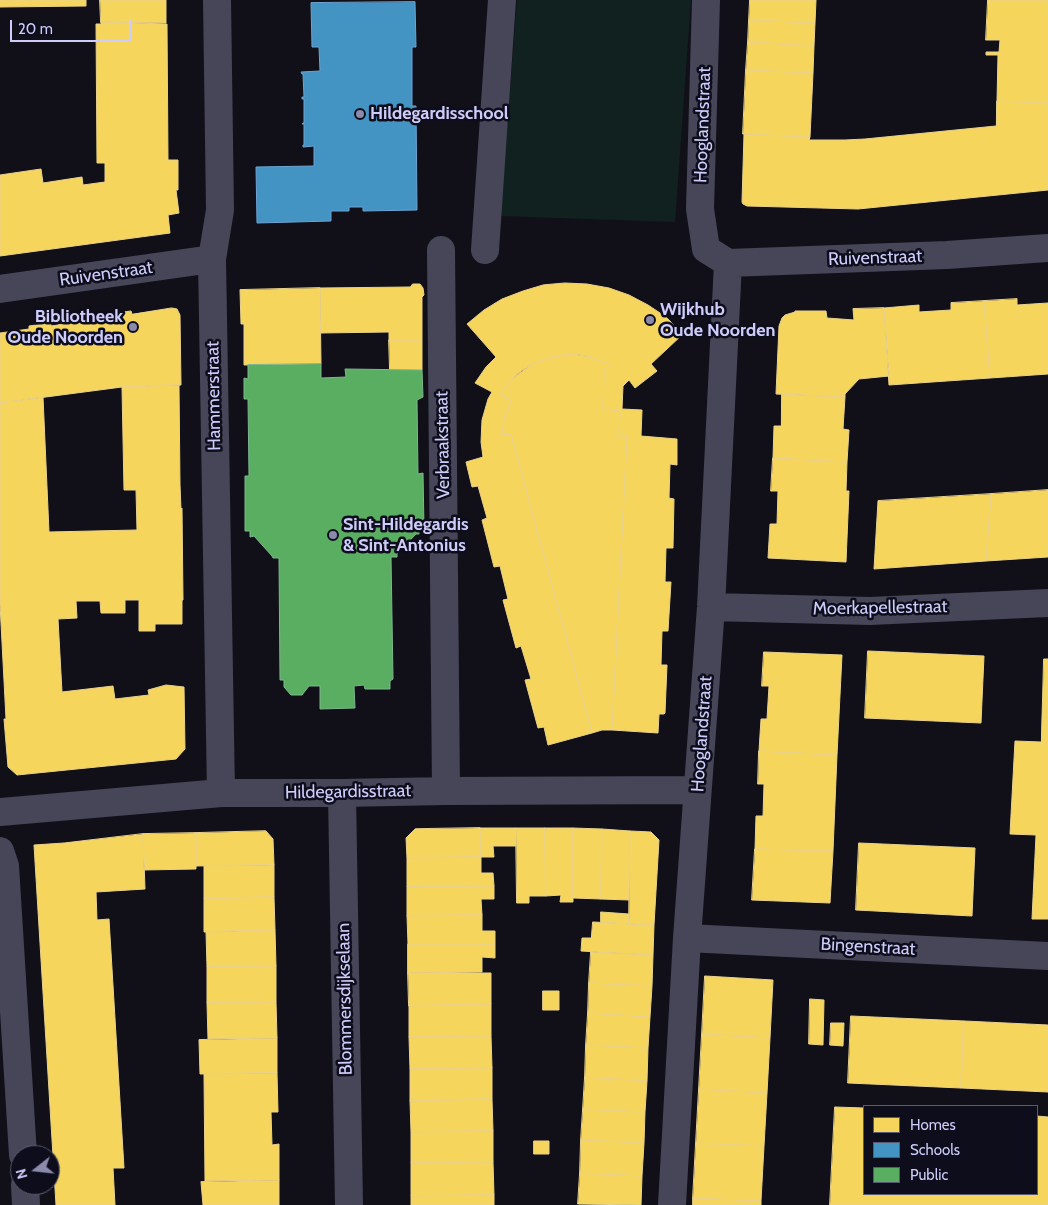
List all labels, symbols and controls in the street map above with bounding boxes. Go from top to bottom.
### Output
scale bar [12,10,134,42]
text: 20 m [18,20,53,38]
street label: Hooglandstraat [690,66,716,184]
place label: Hildegardisschool [370,103,508,125]
marker: Hildegardisschool [354,108,366,120]
street label: Ruivenstraat [828,246,922,270]
street label: Ruivenstraat [58,257,154,291]
place label: Wijkhub Oude Noorden [660,299,775,342]
place label: Bibliotheek Oude Noorden [8,306,123,348]
marker: Wijkhub Oude Noorden [644,314,656,326]
marker: Bibliotheek Oude Noorden [127,321,139,333]
street label: Hammerstraat [202,341,226,451]
street label: Verbraakstraat [431,391,455,499]
place label: Sint-Hildegardis & Sint-Antonius [343,514,469,556]
marker: Sint-Hildegardis & Sint-Antonius [327,529,339,541]
street label: Moerkapellestraat [812,596,948,620]
street label: Hooglandstraat [687,675,717,793]
street label: Hildegardisstraat [285,780,411,804]
street label: Blommersdijkselaan [333,923,357,1075]
street label: Bingenstraat [820,934,916,960]
legend [863,1105,1038,1195]
text: Homes [910,1116,956,1134]
text: Schools [910,1141,960,1159]
north arrow [10,1145,60,1195]
text: Public [910,1166,948,1184]
text: N [12,1167,32,1181]

